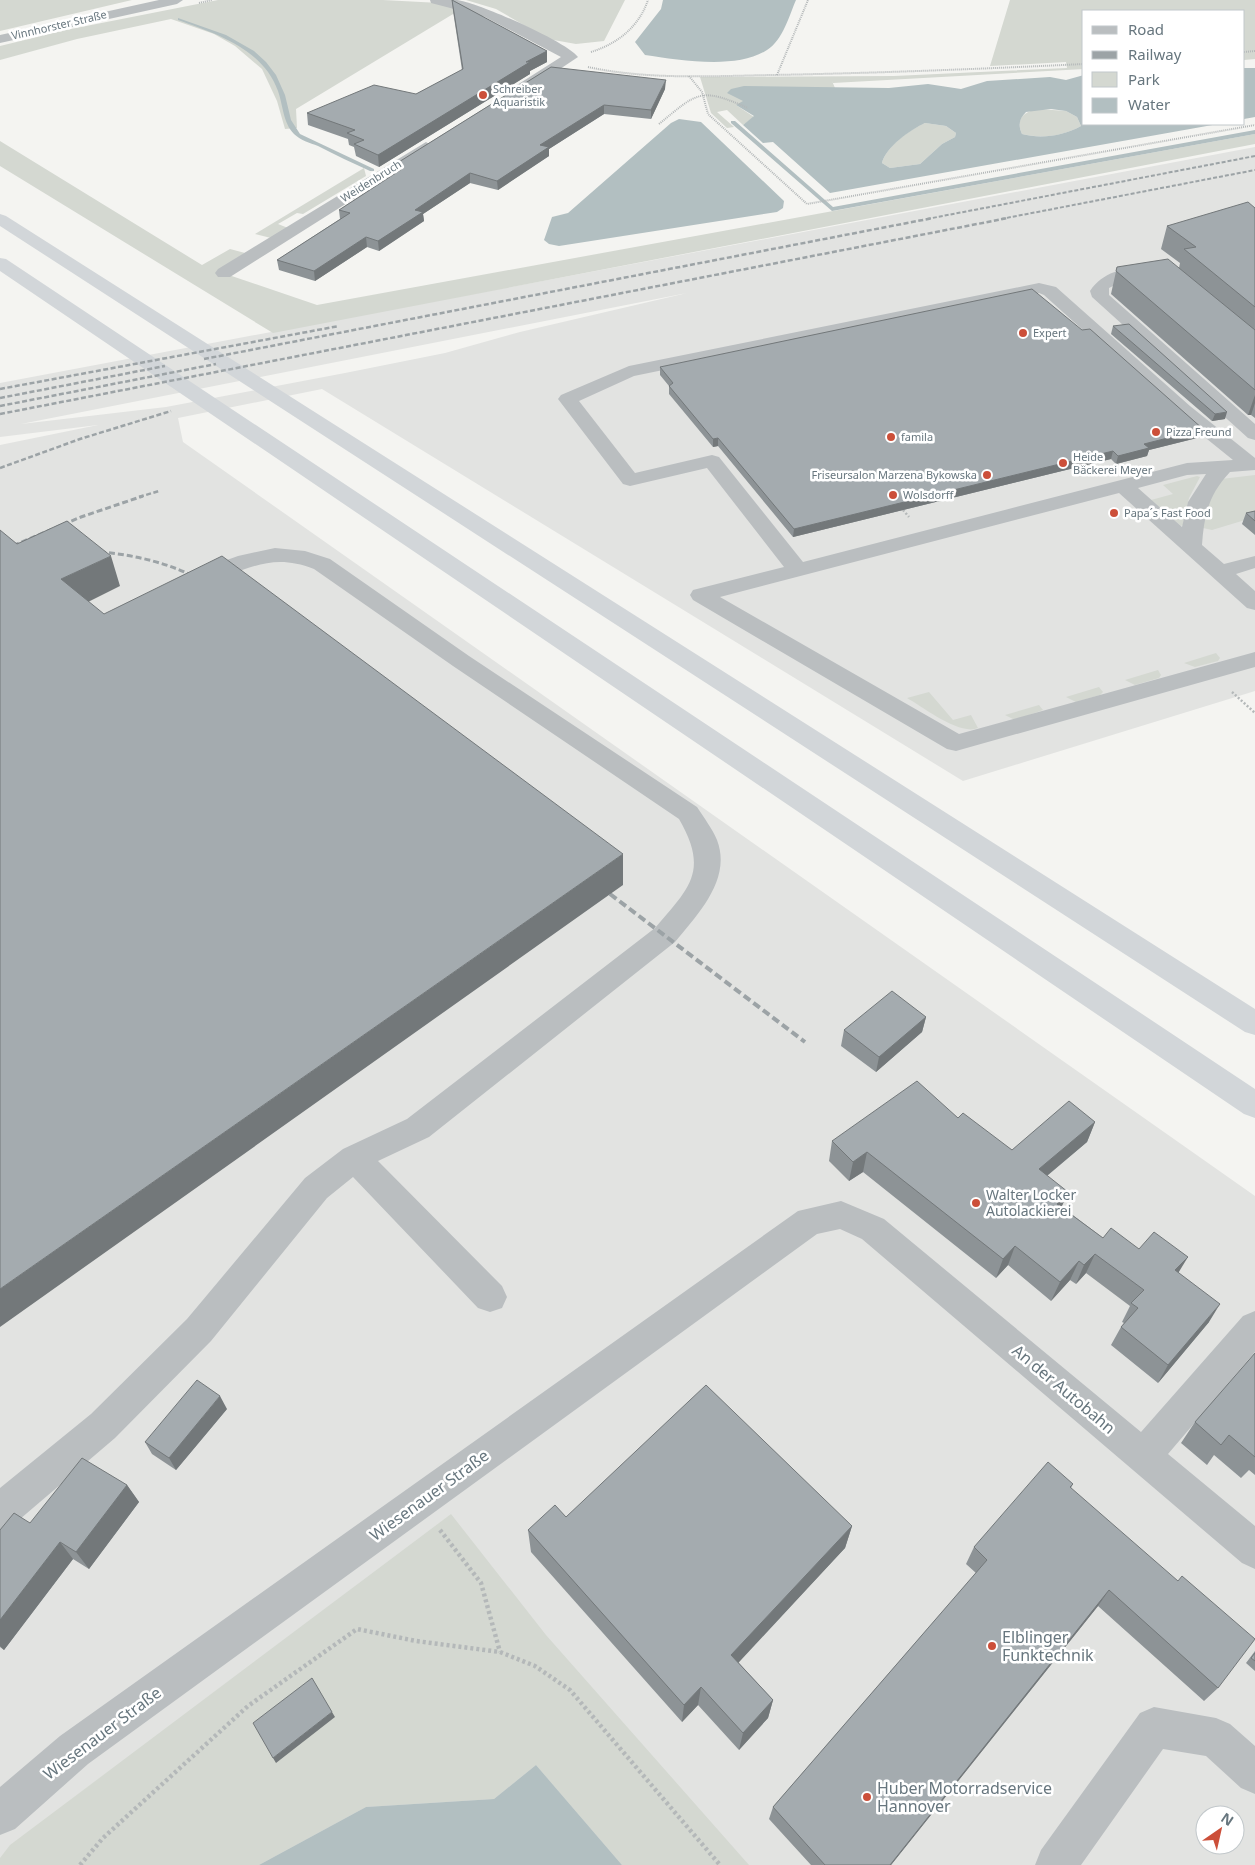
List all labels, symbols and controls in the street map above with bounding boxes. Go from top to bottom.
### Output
street label: Vinnhorster Straße [10,6,108,43]
legend [1082,10,1245,125]
text: Road [1128,19,1164,39]
text: Railway [1128,44,1182,64]
text: Park [1128,69,1160,89]
place label: Schreiber Aquaristik [493,81,545,109]
marker: Schreiber Aquaristik [477,89,489,101]
text: Water [1128,94,1170,114]
street label: Weidenbruch [337,156,404,205]
place label: Expert [1033,325,1066,340]
marker: Expert [1017,327,1029,339]
place label: Pizza Freund [1166,424,1231,439]
marker: Pizza Freund [1150,426,1162,438]
place label: famila [901,429,933,444]
marker: famila [885,431,897,443]
place label: Heide Bäckerei Meyer [1073,449,1153,477]
marker: Heide Bäckerei Meyer [1057,457,1069,469]
place label: Friseursalon Marzena Bykowska [812,467,977,482]
marker: Friseursalon Marzena Bykowska [981,469,993,481]
place label: Wolsdorff [903,487,955,502]
marker: Wolsdorff [887,489,899,501]
place label: Papa´s Fast Food [1124,505,1211,520]
marker: Papa´s Fast Food [1108,507,1120,519]
place label: Walter Locker Autolackierei [986,1185,1076,1220]
marker: Walter Locker Autolackierei [970,1197,982,1209]
street label: An der Autobahn [1008,1339,1120,1439]
street label: Wiesenauer Straße [365,1444,493,1546]
place label: Elblinger Funktechnik [1002,1626,1094,1666]
marker: Elblinger Funktechnik [986,1640,998,1652]
street label: Wiesenauer Straße [39,1681,165,1785]
place label: Huber Motorradservice Hannover [877,1777,1052,1817]
marker: Huber Motorradservice Hannover [861,1791,873,1803]
north arrow [1195,1805,1245,1855]
text: N [1218,1808,1238,1830]

